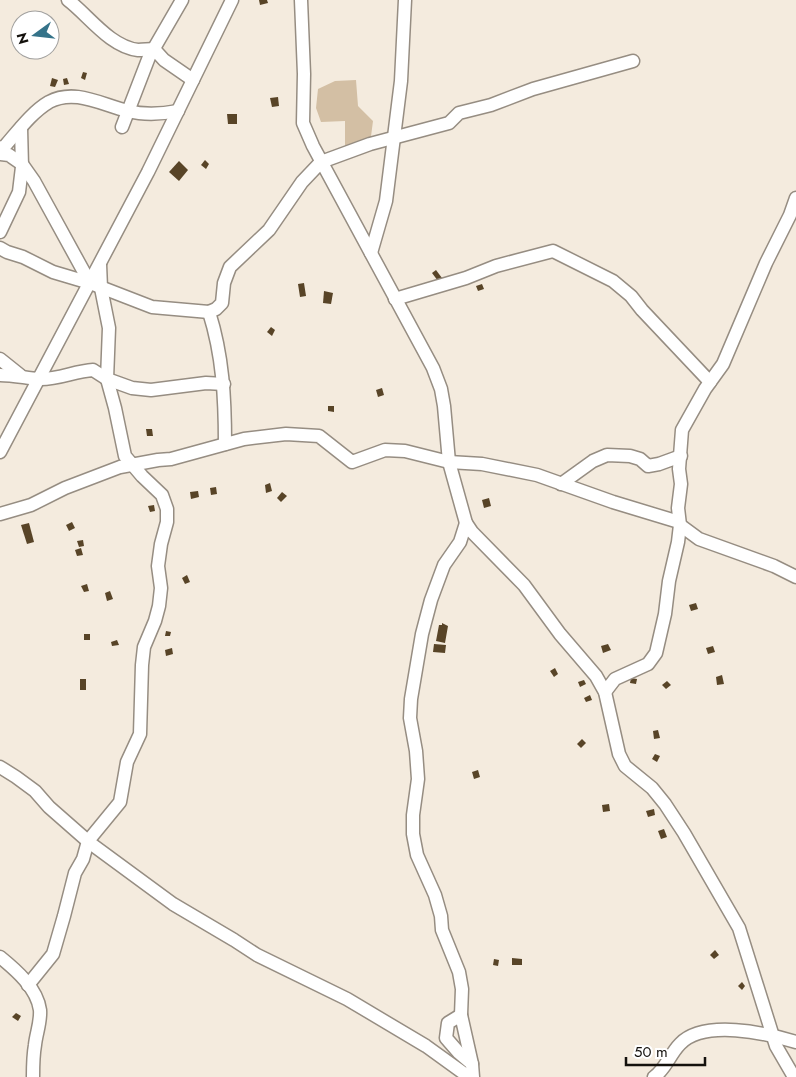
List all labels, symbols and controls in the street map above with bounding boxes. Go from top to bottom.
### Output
north arrow [10,10,60,60]
text: N [11,30,34,46]
scale bar [626,1034,705,1066]
text: 50 m [634,1041,668,1063]

